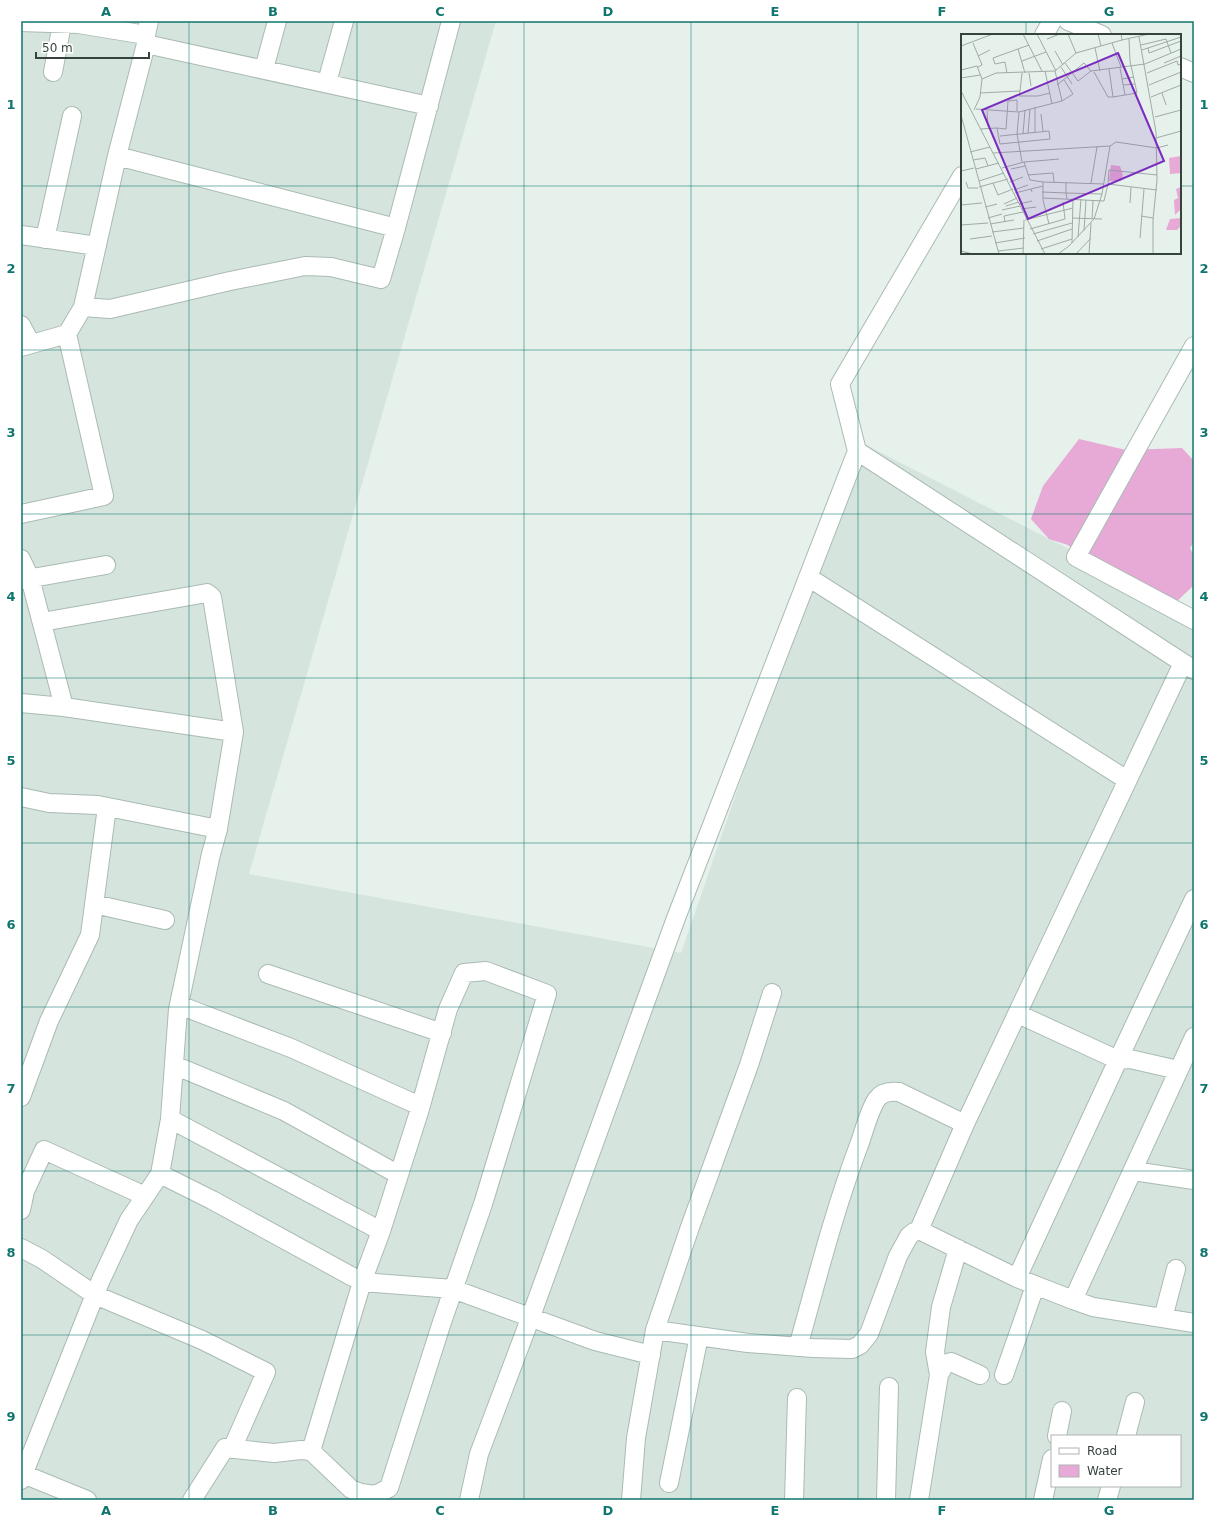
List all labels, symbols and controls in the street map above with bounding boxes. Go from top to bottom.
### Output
text: A [101,4,111,19]
text: B [268,4,278,19]
text: C [435,4,445,19]
text: D [603,4,614,19]
text: E [771,4,779,19]
text: F [938,4,946,19]
text: G [1104,4,1114,19]
scale bar [36,34,149,60]
inset map [961,34,1181,254]
text: 50 m [42,41,73,55]
text: 1 [6,97,16,112]
text: 1 [1199,97,1209,112]
text: 2 [6,261,16,276]
text: 2 [1199,261,1209,276]
text: 3 [6,425,16,440]
text: 3 [1199,425,1209,440]
text: 4 [6,589,16,604]
text: 4 [1199,589,1209,604]
text: 5 [6,753,16,768]
text: 5 [1199,753,1209,768]
text: 6 [6,917,16,932]
text: 6 [1199,917,1209,932]
text: 7 [6,1081,16,1096]
text: 7 [1199,1081,1209,1096]
text: 8 [6,1245,16,1260]
text: 8 [1199,1245,1209,1260]
text: 9 [6,1409,16,1424]
text: 9 [1199,1409,1209,1424]
legend [1051,1435,1181,1487]
text: Road [1087,1444,1117,1458]
text: Water [1087,1464,1123,1478]
text: A [101,1503,111,1518]
text: B [268,1503,278,1518]
text: C [435,1503,445,1518]
text: D [603,1503,614,1518]
text: E [771,1503,779,1518]
text: F [938,1503,946,1518]
text: G [1104,1503,1114,1518]

